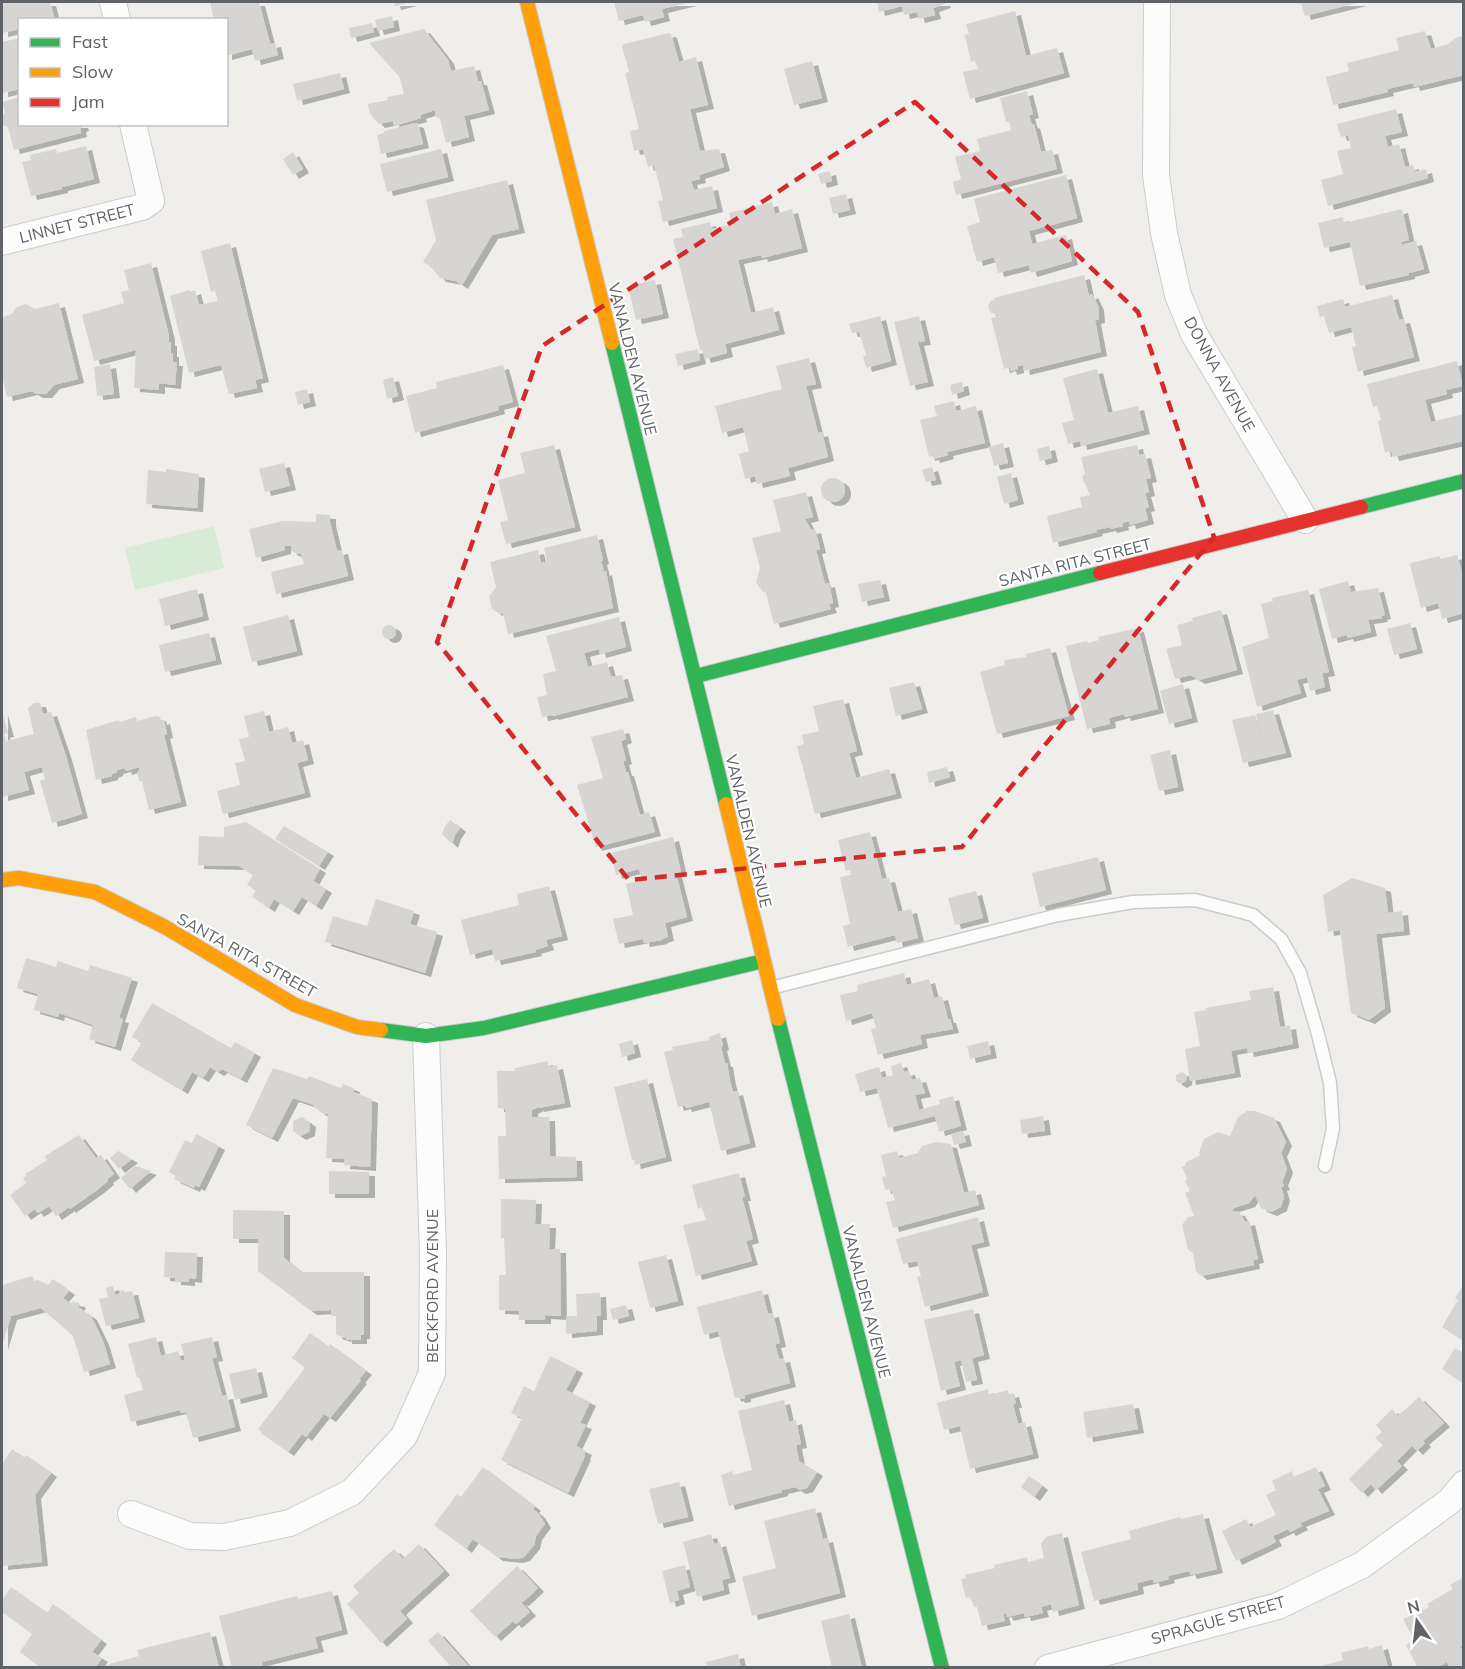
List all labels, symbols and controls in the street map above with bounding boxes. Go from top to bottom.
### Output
legend [18,18,228,126]
text: Fast [72,30,108,53]
text: Slow [72,60,114,83]
text: Jam [72,90,105,113]
street label: LINNET STREET [17,199,137,247]
street label: VANALDEN AVENUE [604,281,662,437]
street label: DONNA AVENUE [1180,313,1260,435]
street label: SANTA RITA STREET [997,533,1154,591]
street label: VANALDEN AVENUE [722,753,776,909]
street label: SANTA RITA STREET [174,908,321,1002]
street label: BECKFORD AVENUE [422,1209,442,1363]
street label: VANALDEN AVENUE [838,1224,896,1380]
street label: SPRAGUE STREET [1149,1591,1288,1649]
north arrow [1387,1591,1447,1651]
text: N [1405,1595,1422,1618]

